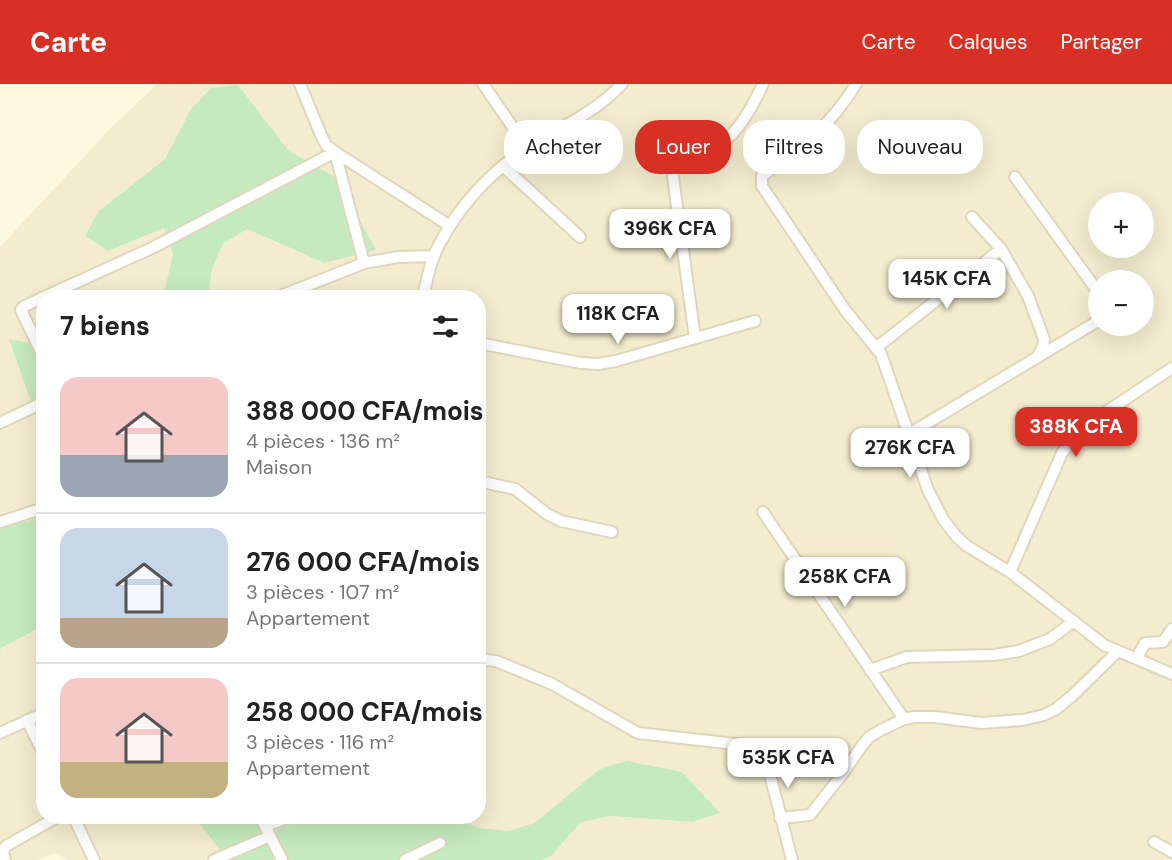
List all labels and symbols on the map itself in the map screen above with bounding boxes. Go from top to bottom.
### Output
pin: 396K CFA [608,209,732,260]
pin: 145K CFA [885,259,1009,310]
pin: 118K CFA [556,294,680,345]
pin: 388K CFA [1014,407,1138,458]
pin: 276K CFA [848,428,972,479]
pin: 258K CFA [783,557,907,608]
pin: 535K CFA [726,738,850,789]

